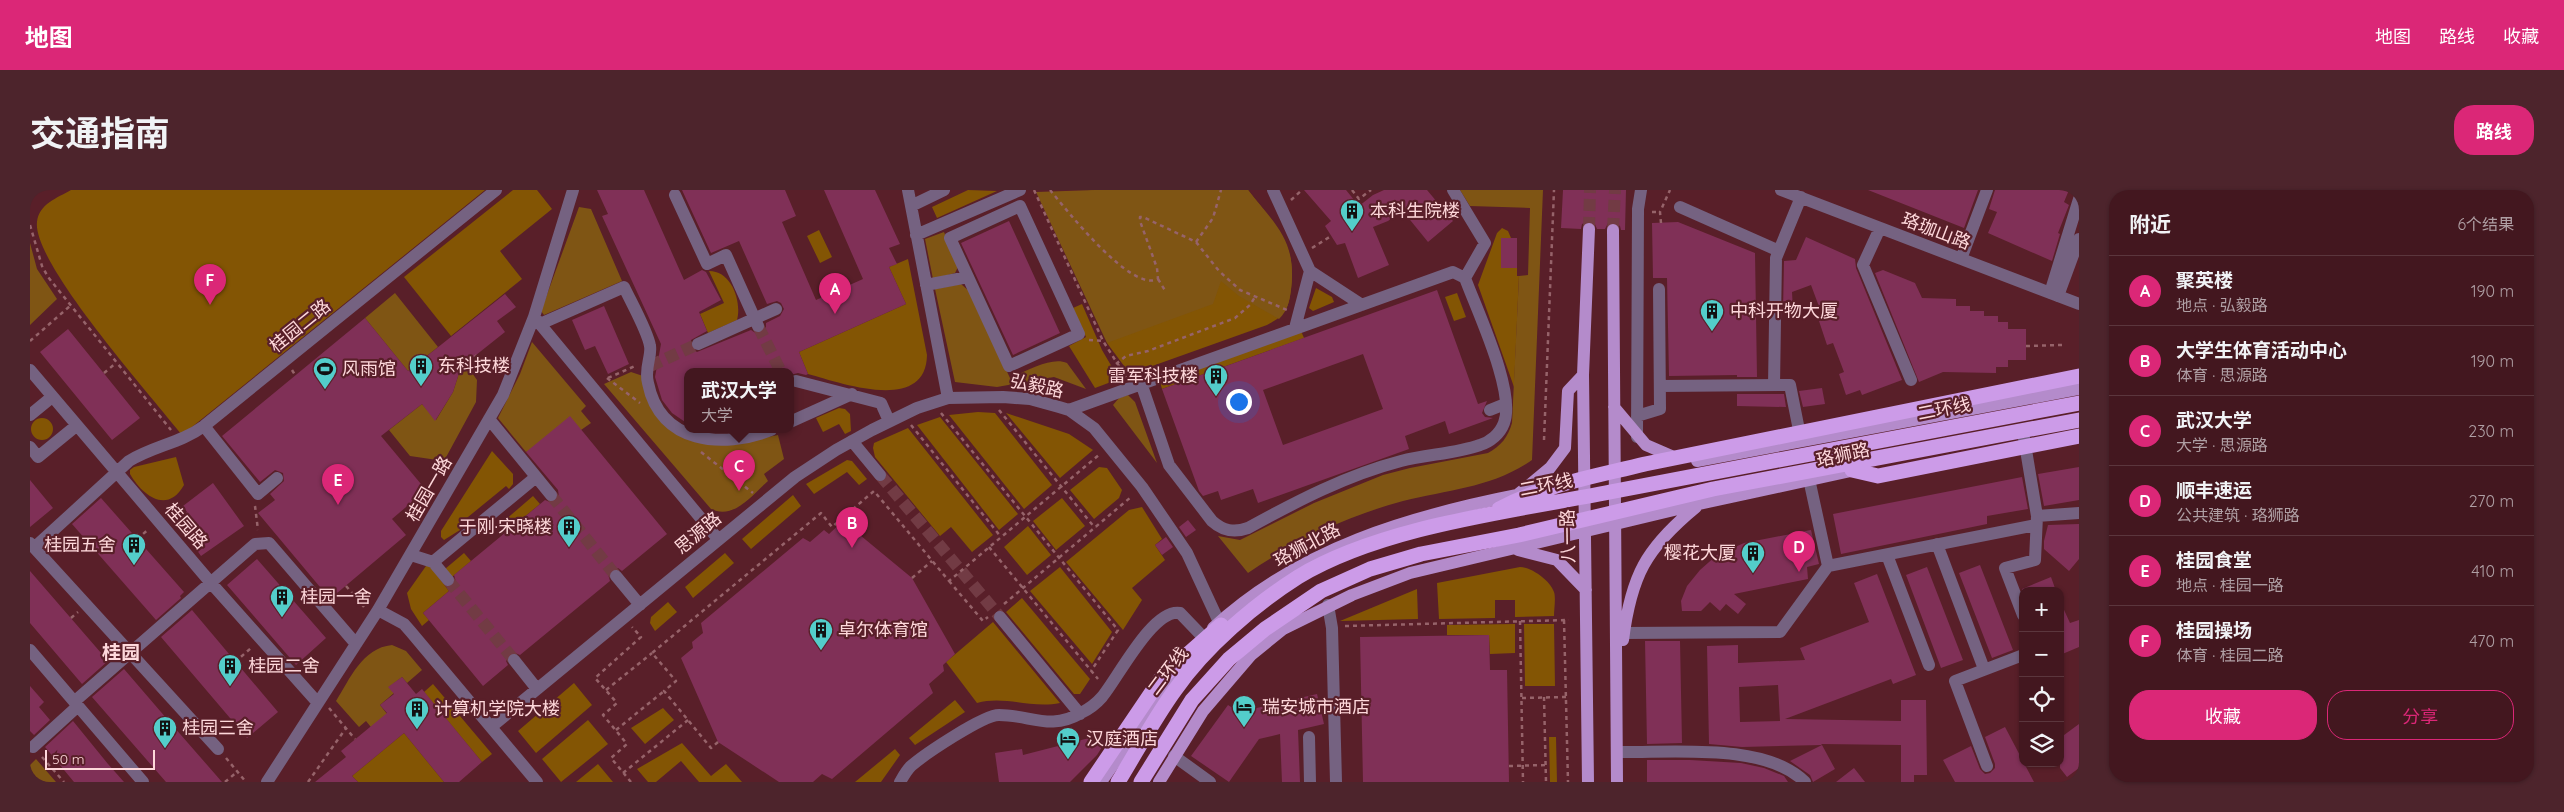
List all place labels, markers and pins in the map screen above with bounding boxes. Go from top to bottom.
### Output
building icon: 本科生院楼 [1339,198,1365,232]
place label: 本科生院楼 [1370,199,1460,222]
pin: F [194,264,226,305]
pin: A [819,273,851,314]
building icon: 中科开物大厦 [1699,298,1725,332]
place label: 中科开物大厦 [1730,299,1838,322]
building icon: 东科技楼 [408,353,434,387]
place label: 东科技楼 [438,354,510,377]
sports icon: 风雨馆 [312,356,338,390]
place label: 风雨馆 [342,357,396,380]
building icon: 雷军科技楼 [1203,363,1229,397]
place label: 雷军科技楼 [1108,364,1198,387]
pin: C [723,450,755,491]
pin: E [322,464,354,505]
pin: B [836,507,868,548]
building icon: 于刚·宋晓楼 [556,514,582,548]
place label: 于刚·宋晓楼 [458,515,552,538]
pin: D [1783,531,1815,572]
building icon: 桂园五舍 [121,532,147,566]
place label: 桂园五舍 [44,533,116,556]
building icon: 樱花大厦 [1740,540,1766,574]
place label: 樱花大厦 [1664,541,1736,564]
building icon: 桂园一舍 [269,584,295,618]
place label: 桂园一舍 [300,585,372,608]
building icon: 卓尔体育馆 [808,617,834,651]
place label: 卓尔体育馆 [838,618,928,641]
building icon: 桂园二舍 [217,653,243,687]
place label: 桂园二舍 [248,654,320,677]
hotel icon: 瑞安城市酒店 [1231,694,1257,728]
place label: 瑞安城市酒店 [1262,695,1370,718]
building icon: 计算机学院大楼 [404,696,430,730]
place label: 计算机学院大楼 [434,697,560,720]
building icon: 桂园三舍 [152,715,178,749]
place label: 桂园三舍 [182,716,254,739]
hotel icon: 汉庭酒店 [1055,726,1081,760]
place label: 汉庭酒店 [1086,727,1158,750]

